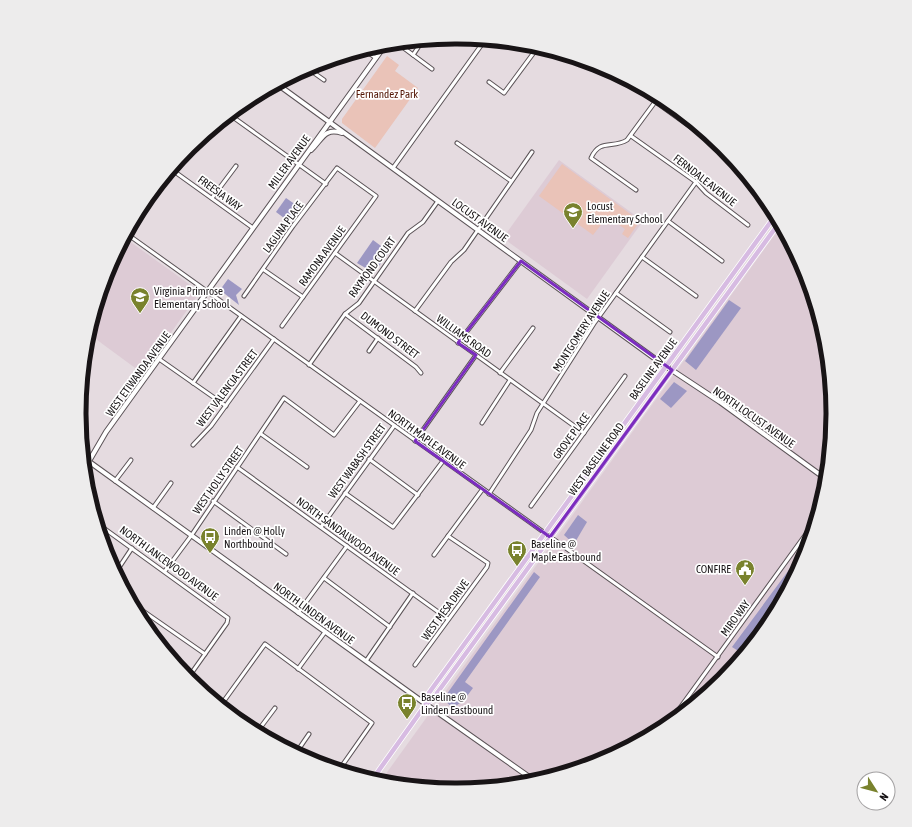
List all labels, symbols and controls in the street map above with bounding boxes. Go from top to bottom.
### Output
park label: Fernandez Park [356,88,418,100]
street label: MILLER AVENUE [266,133,313,191]
street label: FERNDALE AVENUE [671,152,739,208]
street label: FREESIA WAY [196,173,244,213]
street label: LOCUST AVENUE [450,196,510,244]
street label: LAGUNA PLACE [261,199,306,255]
place label: Locust Elementary School [587,200,663,225]
school or university icon: Locust Elementary School [562,201,584,229]
street label: RAMONA AVENUE [296,224,348,288]
street label: RAYMOND COURT [346,235,398,299]
place label: Virginia Primrose Elementary School [154,285,230,310]
school or university icon: Virginia Primrose Elementary School [129,286,151,314]
street label: MONTGOMERY AVENUE [550,288,612,374]
street label: DUMOND STREET [359,309,422,361]
street label: WILLIAMS ROAD [434,312,494,360]
street label: WEST ETIWANDA AVENUE [103,329,173,419]
street label: BASELINE AVENUE [627,336,679,402]
street label: WEST VALENCIA STREET [194,347,260,429]
street label: NORTH LOCUST AVENUE [711,384,797,450]
street label: NORTH MAPLE AVENUE [386,407,468,471]
street label: GROVE PLACE [550,410,592,461]
street label: WEST BASELINE ROAD [566,420,626,498]
street label: WEST WABASH STREET [326,421,388,501]
street label: WEST HOLLY STREET [190,444,246,516]
street label: NORTH SANDALWOOD AVENUE [294,495,402,578]
street label: NORTH LANCEWOOD AVENUE [118,523,221,603]
place label: Linden @ Holly Northbound [224,525,286,550]
bus stop icon: Linden @ Holly Northbound [199,526,221,554]
place label: Baseline @ Maple Eastbound [531,538,601,563]
bus stop icon: Baseline @ Maple Eastbound [506,539,528,567]
public building icon: CONFIRE [734,558,756,586]
place label: CONFIRE [696,563,731,575]
street label: WEST MESA DRIVE [419,577,471,643]
street label: NORTH LINDEN AVENUE [271,580,357,646]
street label: MIRO WAY [718,598,752,638]
place label: Baseline @ Linden Eastbound [421,691,493,716]
bus stop icon: Baseline @ Linden Eastbound [396,692,418,720]
north arrow [856,771,896,811]
text: N [877,791,891,803]

